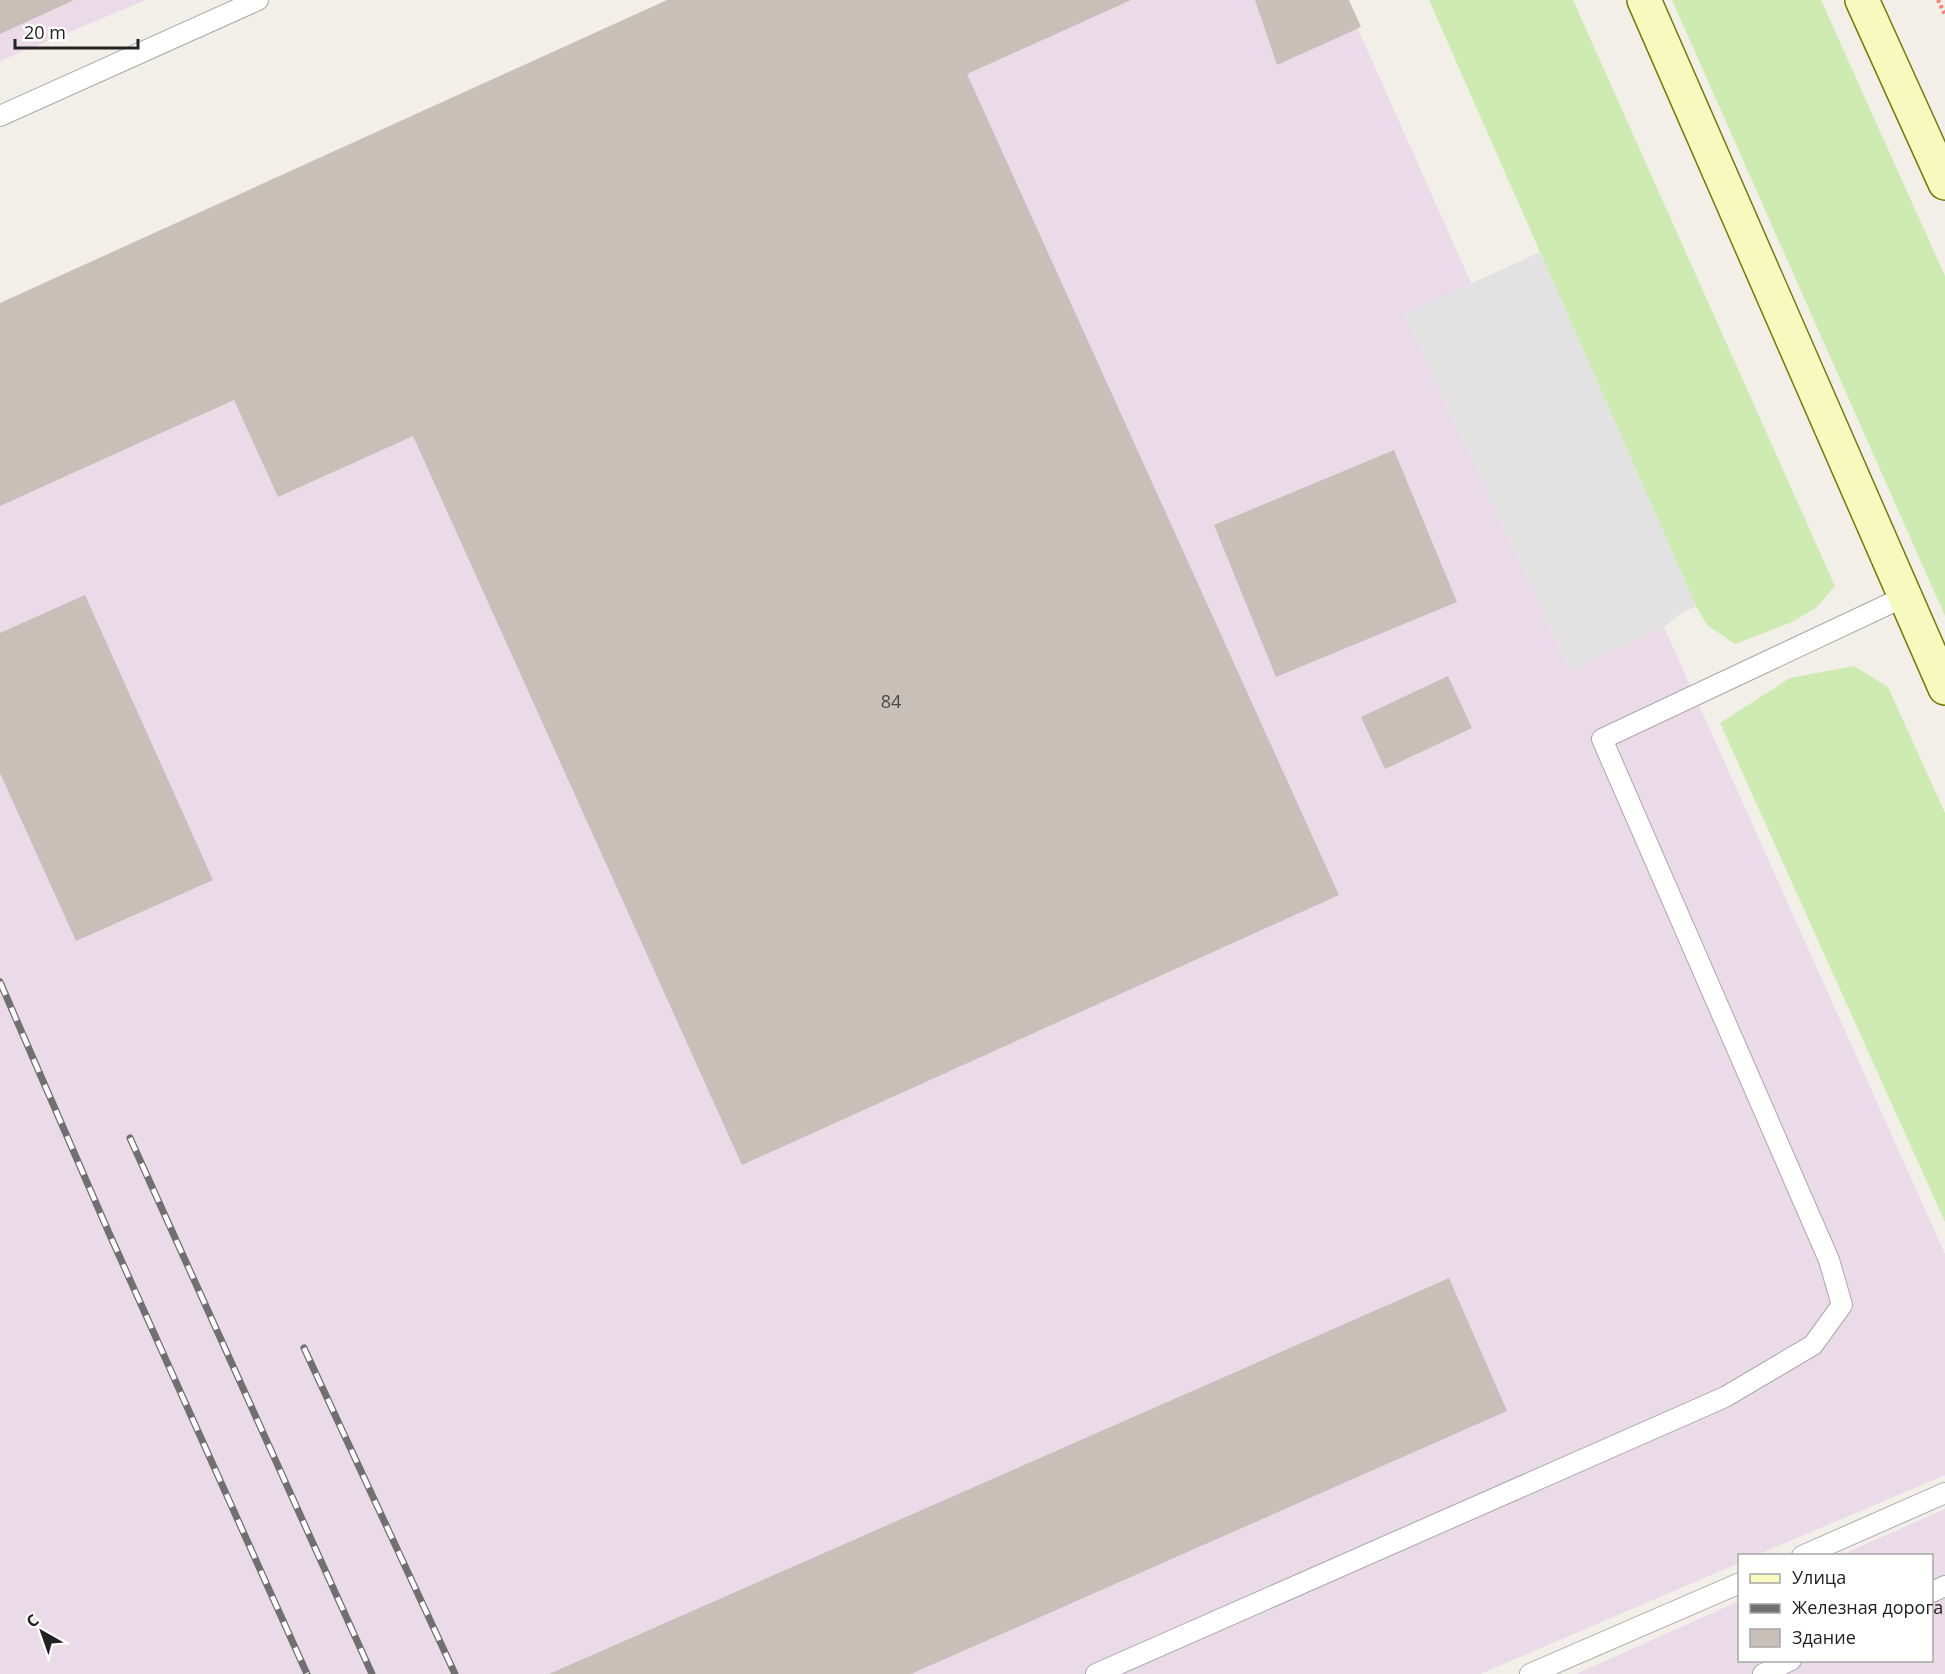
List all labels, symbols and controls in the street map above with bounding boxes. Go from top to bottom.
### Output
scale bar [15,12,138,50]
text: 20 m [24,20,66,44]
house number: 84 [881,689,901,713]
legend [1738,1554,1933,1662]
text: Улица [1792,1565,1846,1589]
text: Железная дорога [1792,1595,1943,1619]
north arrow [12,1602,72,1662]
text: С [21,1609,43,1632]
text: Здание [1792,1625,1856,1649]

